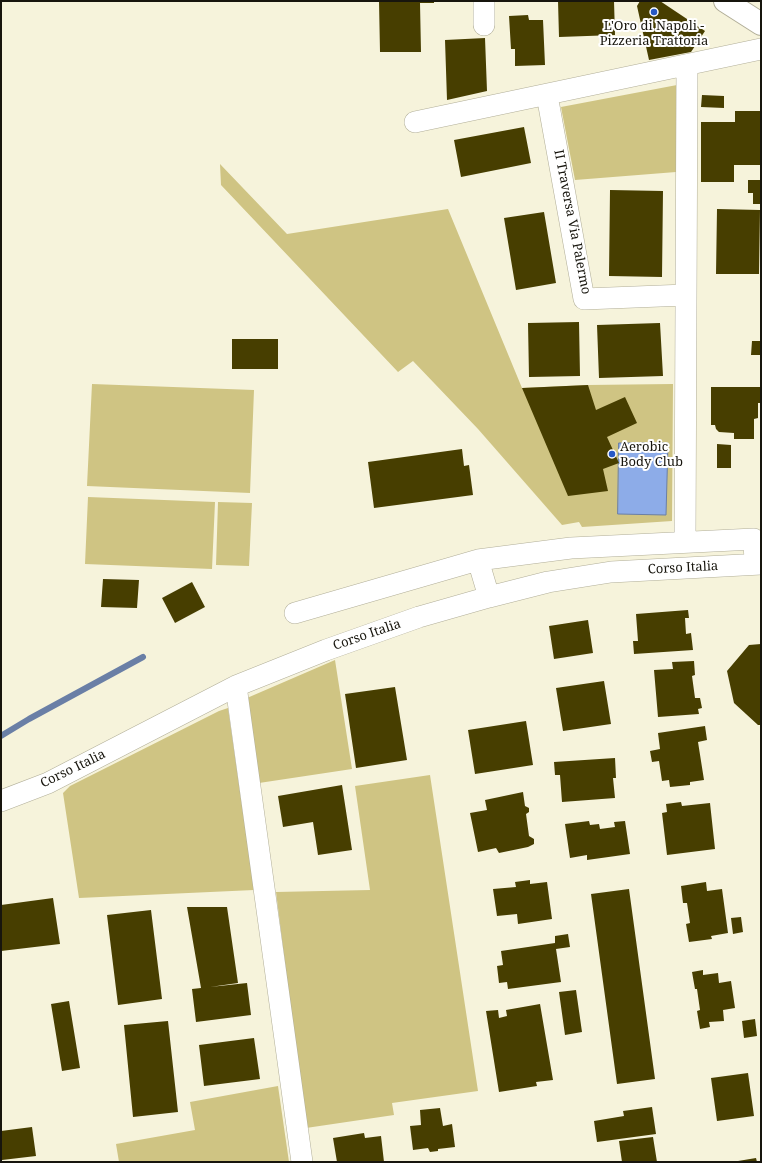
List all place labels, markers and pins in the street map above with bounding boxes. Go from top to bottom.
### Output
marker: L'Oro di Napoli - Pizzeria Trattoria [649,7,659,17]
place label: L'Oro di Napoli - Pizzeria Trattoria [600,18,708,49]
place label: Aerobic Body Club [620,439,683,470]
marker: Aerobic Body Club [607,449,617,459]

